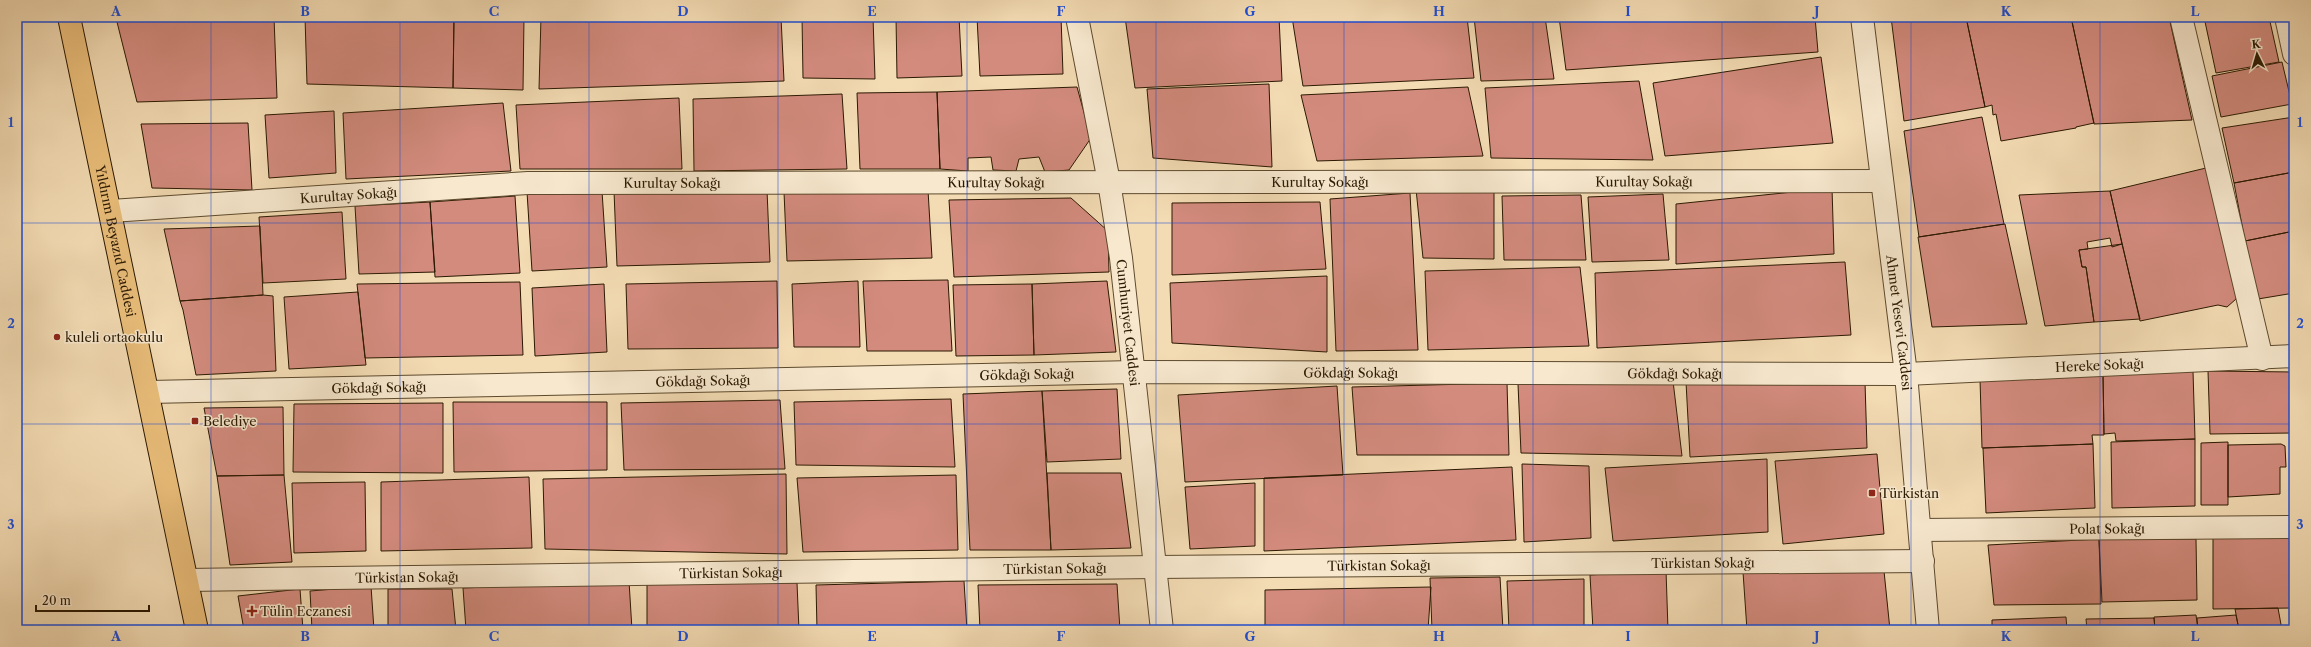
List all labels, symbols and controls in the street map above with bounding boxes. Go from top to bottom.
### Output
text: A [110,3,122,19]
text: B [300,3,310,19]
text: C [489,3,499,19]
text: D [677,3,689,19]
text: E [867,3,877,19]
text: F [1057,3,1066,19]
text: G [1244,3,1256,19]
text: H [1433,3,1445,19]
text: I [1625,3,1631,19]
text: J [1812,3,1820,19]
text: K [2001,3,2012,19]
text: L [2191,3,2200,19]
north arrow [2237,34,2277,74]
text: K [2251,37,2262,51]
text: 1 [8,114,14,130]
text: 1 [2297,114,2303,130]
street label: Yıldırım Beyazıd Caddesi [92,163,139,318]
street label: Kurultay Sokağı [1595,173,1693,189]
street label: Kurultay Sokağı [947,174,1045,190]
street label: Kurultay Sokağı [1271,174,1369,190]
street label: Kurultay Sokağı [623,175,721,191]
street label: Kurultay Sokağı [299,184,398,206]
street label: Ahmet Yesevi Caddesi [1883,253,1915,391]
street label: Cumhuriyet Caddesi [1113,258,1143,387]
text: 2 [7,315,15,331]
text: 2 [2296,315,2304,331]
place label: kuleli ortaokulu [65,329,163,345]
marker: kuleli ortaokulu [52,332,62,342]
street label: Hereke Sokağı [2055,355,2144,375]
street label: Gökdağı Sokağı [1303,364,1398,381]
street label: Gökdağı Sokağı [979,365,1075,383]
street label: Gökdağı Sokağı [1627,365,1722,382]
street label: Gökdağı Sokağı [655,372,751,390]
street label: Gökdağı Sokağı [331,378,427,396]
place label: Belediye [203,413,256,429]
marker: Belediye [190,416,200,426]
place label: Türkistan [1880,485,1939,501]
marker: Türkistan [1867,488,1877,498]
text: 3 [7,516,15,532]
text: 3 [2296,516,2304,532]
street label: Polat Sokağı [2069,520,2145,537]
street label: Türkistan Sokağı [1651,554,1755,571]
street label: Türkistan Sokağı [1327,557,1431,574]
street label: Türkistan Sokağı [1003,560,1107,577]
street label: Türkistan Sokağı [679,564,783,581]
street label: Türkistan Sokağı [355,568,459,586]
scale bar [36,587,149,613]
text: 20 m [42,593,71,608]
place label: Tülin Eczanesi [260,603,351,619]
marker: Tülin Eczanesi [247,606,257,616]
text: A [110,628,122,644]
text: B [300,628,310,644]
text: C [489,628,499,644]
text: D [677,628,689,644]
text: E [867,628,877,644]
text: F [1057,628,1066,644]
text: G [1244,628,1256,644]
text: H [1433,628,1445,644]
text: I [1625,628,1631,644]
text: J [1812,628,1820,644]
text: K [2001,628,2012,644]
text: L [2191,628,2200,644]

